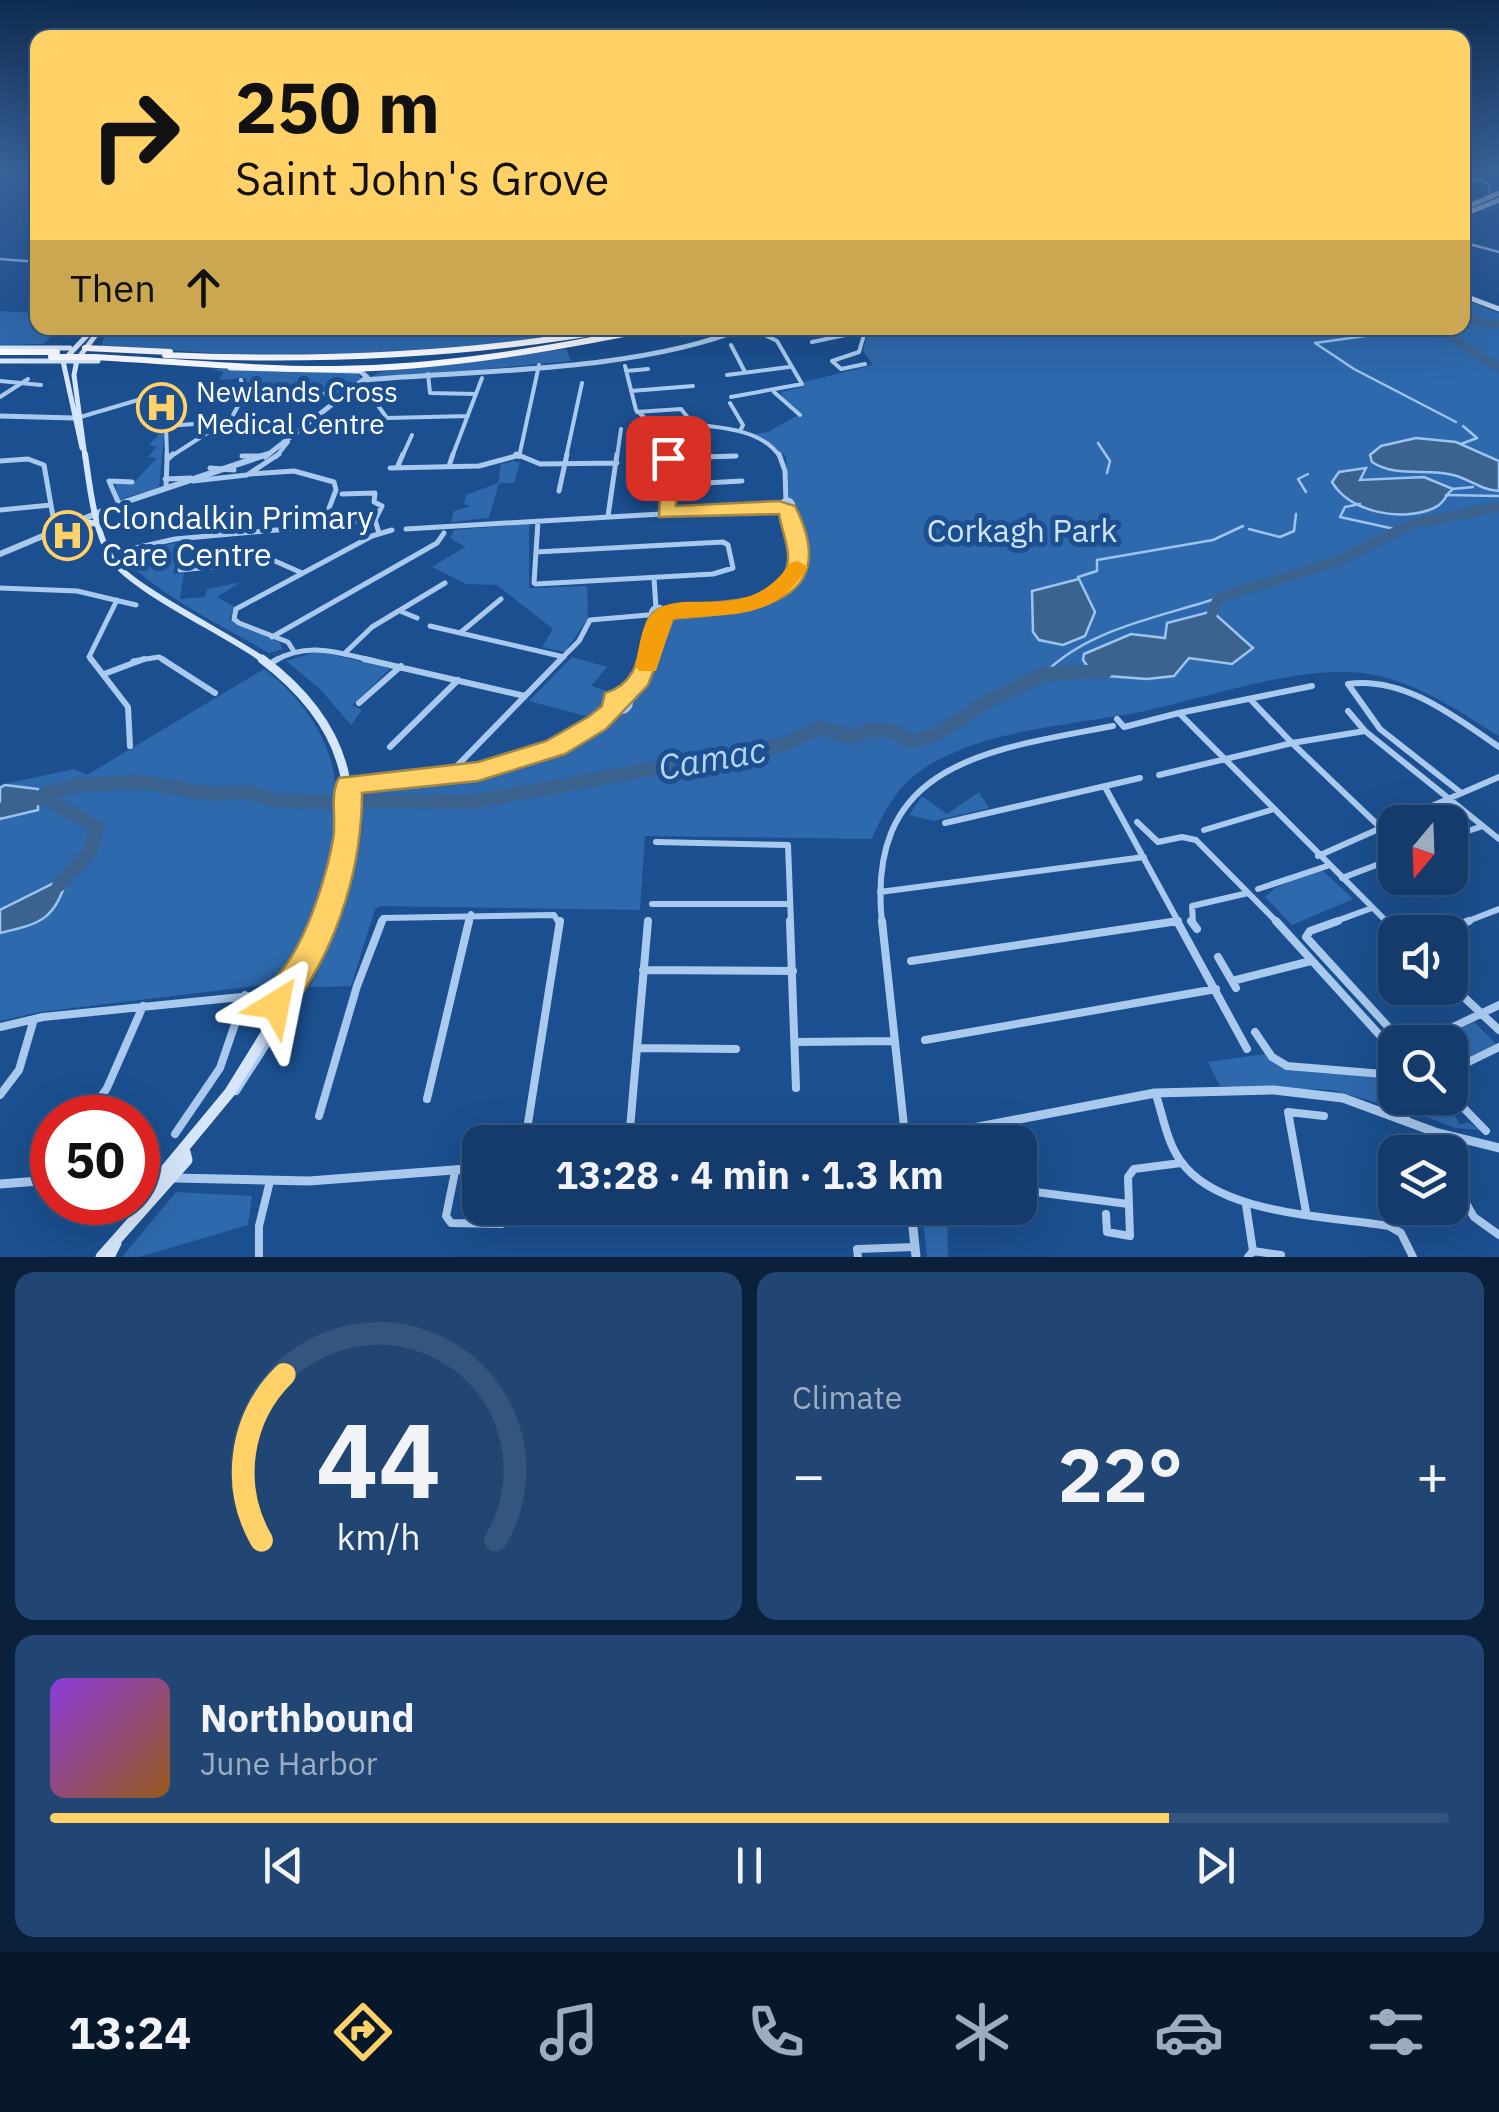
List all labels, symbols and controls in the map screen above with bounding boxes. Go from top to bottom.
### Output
text: 250 m [235,61,440,152]
icon: right [70,70,200,200]
text: Saint John's Grove [235,149,609,207]
icon: ahead [176,260,231,315]
text: Then [70,263,156,312]
place label: Newlands Cross Medical Centre [196,373,398,442]
hospital icon: Newlands Cross Medical Centre [135,381,187,433]
pin [626,416,711,501]
icon: arrive [641,431,696,486]
place label: Clondalkin Primary Care Centre [102,496,374,575]
hospital icon: Clondalkin Primary Care Centre [41,509,93,561]
park label: Corkagh Park [927,509,1117,551]
water label: Camac [655,726,769,790]
north arrow [1378,805,1468,895]
map controls [1378,805,1468,1225]
button: sound [1378,915,1468,1005]
position arrow [224,953,328,1057]
button: search [1378,1025,1468,1115]
speed limit sign: 50 [30,1095,160,1225]
button: layers [1378,1135,1468,1225]
text: 13:28 · 4 min · 1.3 km [555,1150,944,1199]
text: Climate [792,1376,902,1418]
text: 44 [316,1391,441,1527]
text: 22° [1058,1425,1183,1523]
text: − [792,1439,825,1510]
text: + [1416,1439,1449,1510]
text: km/h [336,1513,421,1560]
text: Northbound [200,1693,415,1742]
text: June Harbor [200,1742,377,1784]
icon: previous [256,1838,311,1893]
icon: pause [722,1838,777,1893]
icon: next [1188,1838,1243,1893]
icon: directions [328,1997,398,2067]
icon: music [534,1997,604,2067]
icon: phone [741,1997,811,2067]
icon: climate [947,1997,1017,2067]
icon: car [1154,1997,1224,2067]
icon: filters [1361,1997,1431,2067]
text: 13:24 [68,2003,191,2061]

